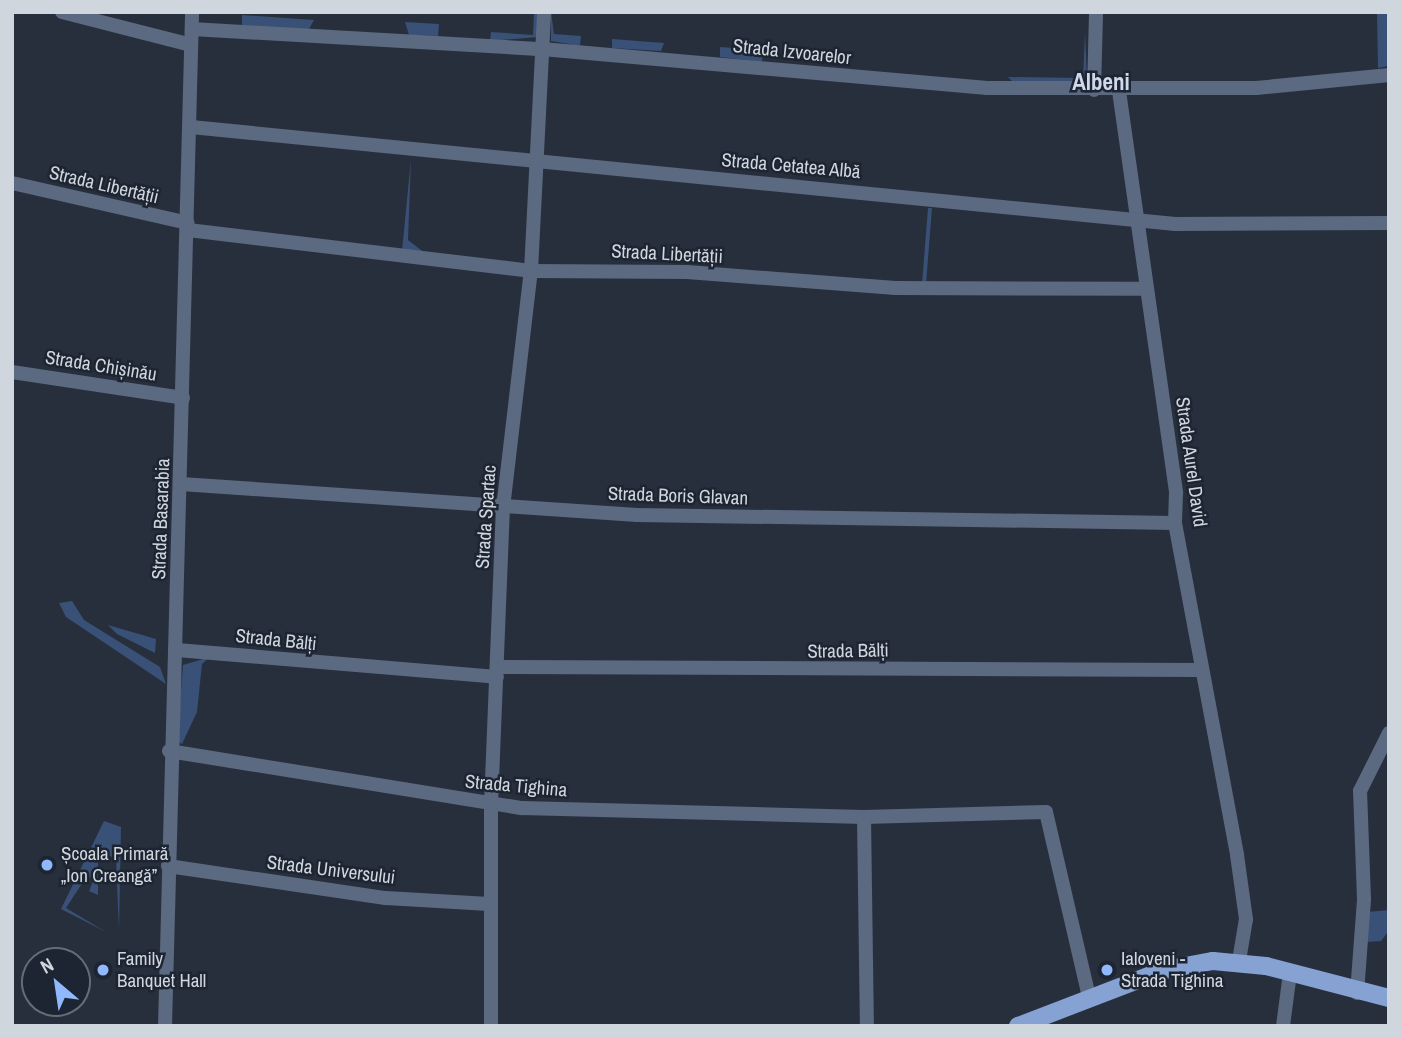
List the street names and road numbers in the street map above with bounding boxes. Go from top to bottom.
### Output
street label: Strada Izvoarelor [732,34,852,70]
street label: Strada Cetatea Albă [720,149,862,183]
street label: Strada Libertății [47,161,161,209]
street label: Strada Libertății [611,240,723,268]
street label: Strada Chișinău [44,346,158,386]
street label: Strada Aurel David [1171,395,1211,529]
street label: Strada Basarabia [147,458,175,580]
street label: Strada Spartac [471,464,501,570]
street label: Strada Boris Glavan [607,482,749,510]
street label: Strada Bălți [234,624,318,656]
street label: Strada Bălți [807,639,889,663]
street label: Strada Tighina [464,770,568,802]
street label: Strada Universului [266,851,396,889]

